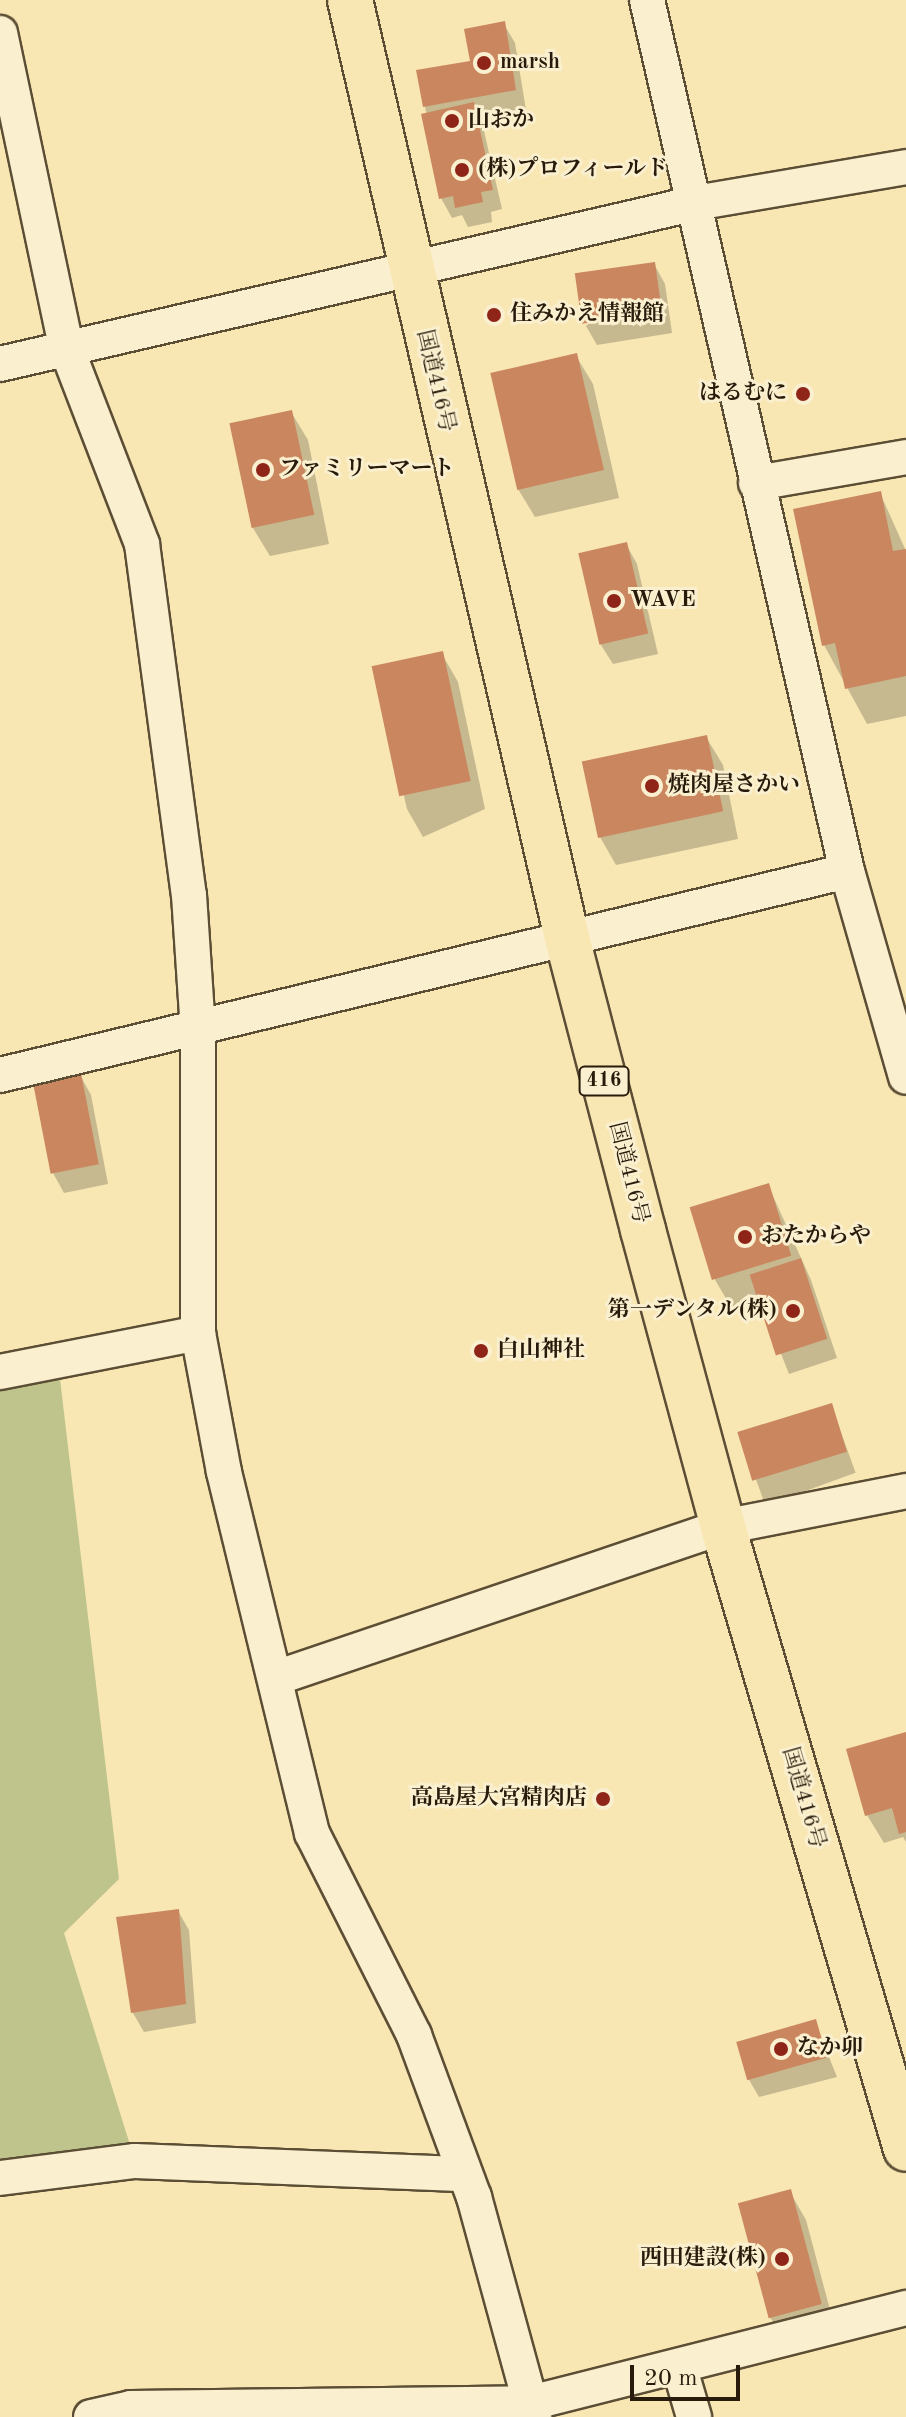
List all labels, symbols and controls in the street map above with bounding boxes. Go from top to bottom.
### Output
place label: marsh [500,50,560,76]
marker: marsh [475,54,493,72]
place label: 山おか [468,108,534,134]
marker: 山おか [443,112,461,130]
place label: (株)プロフィールド [478,157,670,183]
marker: (株)プロフィールド [453,161,471,179]
place label: 住みかえ情報館 [510,302,664,328]
marker: 住みかえ情報館 [485,306,503,324]
street label: 国道416号 [410,327,460,435]
place label: はるむに [699,381,787,407]
marker: はるむに [794,385,812,403]
place label: ファミリーマート [279,457,455,483]
marker: ファミリーマート [254,461,272,479]
place label: WAVE [630,588,696,614]
marker: WAVE [605,592,623,610]
place label: 焼肉屋さかい [668,773,800,799]
marker: 焼肉屋さかい [643,777,661,795]
road number: 416 [578,1065,630,1097]
street label: 国道416号 [603,1119,653,1227]
place label: おたからや [761,1224,871,1250]
marker: おたからや [736,1228,754,1246]
place label: 第一デンタル(株) [607,1298,777,1324]
marker: 第一デンタル(株) [784,1302,802,1320]
place label: 白山神社 [497,1338,585,1364]
marker: 白山神社 [472,1342,490,1360]
street label: 国道416号 [776,1744,830,1852]
place label: 高島屋大宮精肉店 [411,1786,587,1812]
marker: 高島屋大宮精肉店 [594,1790,612,1808]
place label: なか卯 [797,2036,863,2062]
marker: なか卯 [772,2040,790,2058]
place label: 西田建設(株) [640,2246,766,2272]
marker: 西田建設(株) [773,2250,791,2268]
scale bar [634,2349,744,2399]
text: 20 m [644,2367,698,2391]

